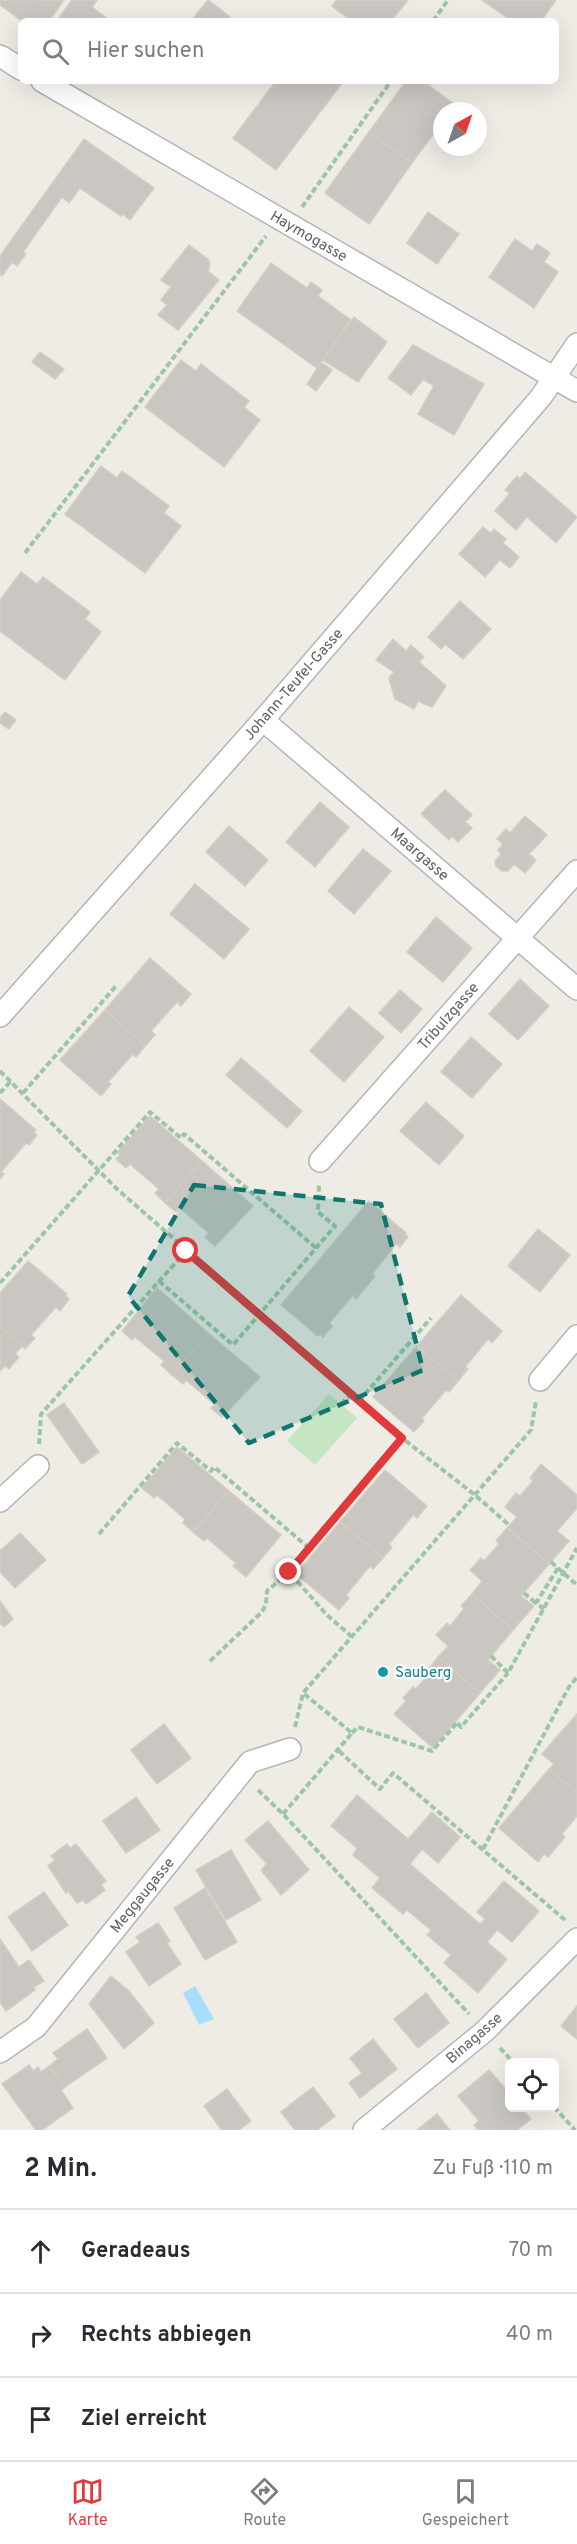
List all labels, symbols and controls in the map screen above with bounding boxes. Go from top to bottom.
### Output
search box [18,18,559,84]
icon: search [39,35,72,68]
text: Hier suchen [87,38,204,65]
north arrow [433,102,487,156]
street label: Haymogasse [266,208,350,267]
street label: Johann-Teufel-Gasse [240,625,348,745]
street label: Maargasse [386,824,452,886]
street label: Tribulzgasse [415,979,484,1055]
route start [172,1237,198,1263]
route end [275,1558,301,1584]
place label: Sauberg [395,1664,451,1683]
marker: Sauberg [376,1665,390,1679]
street label: Meggaugasse [107,1854,180,1938]
street label: Binagasse [443,2009,507,2069]
map controls [505,2058,559,2112]
button: locate [505,2058,559,2112]
text: 2 Min. [24,2153,97,2186]
text: Zu Fuß · 110 m [432,2156,553,2182]
icon: ahead [24,2235,57,2268]
text: Geradeaus [81,2238,191,2265]
text: 70 m [509,2238,553,2264]
icon: right [24,2319,57,2352]
text: Rechts abbiegen [81,2322,252,2349]
text: 40 m [506,2322,553,2348]
icon: arrive [24,2403,57,2436]
text: Ziel erreicht [81,2406,207,2433]
tab: Karte [68,2475,108,2531]
tab: Route [243,2475,286,2531]
tab: Gespeichert [422,2475,509,2531]

